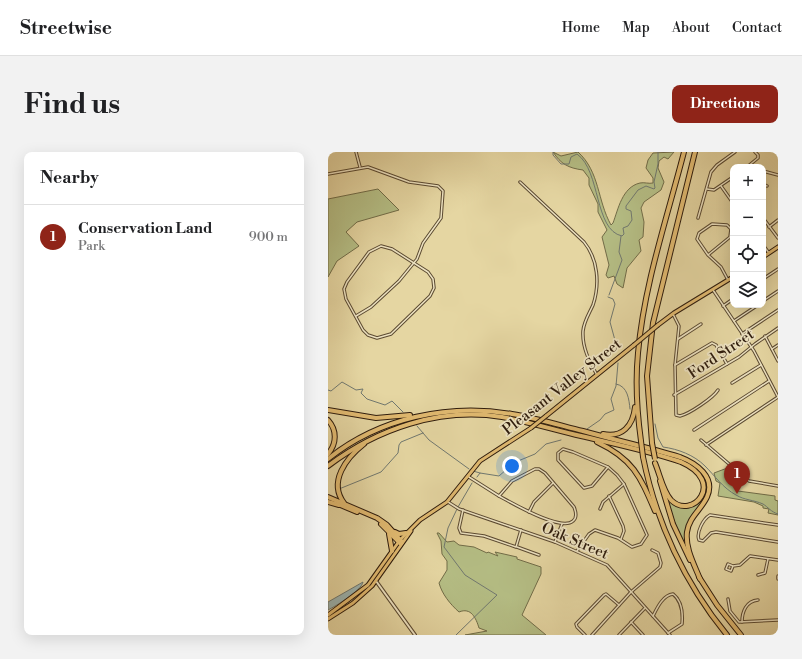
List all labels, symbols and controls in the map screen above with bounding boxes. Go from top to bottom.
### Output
text: Streetwise [20,16,112,40]
text: Home [562,19,600,37]
text: Map [622,19,650,37]
text: About [672,19,710,37]
text: Contact [732,19,782,37]
button: Directions [672,85,778,123]
text: Find us [24,87,120,122]
map controls [730,164,766,308]
button: + [730,164,766,200]
text: Nearby [40,167,99,189]
button: − [730,200,766,236]
text: Conservation Land [78,219,212,238]
text: 1 [50,229,56,245]
text: 900 m [249,229,288,245]
button: locate [730,236,766,272]
text: Park [78,238,105,254]
button: layers [730,272,766,308]
street label: Ford Street [684,325,758,383]
street label: Pleasant Valley Street [499,334,626,439]
your location [502,456,522,476]
pin: 1 [724,461,750,494]
street label: Oak Street [539,518,612,564]

